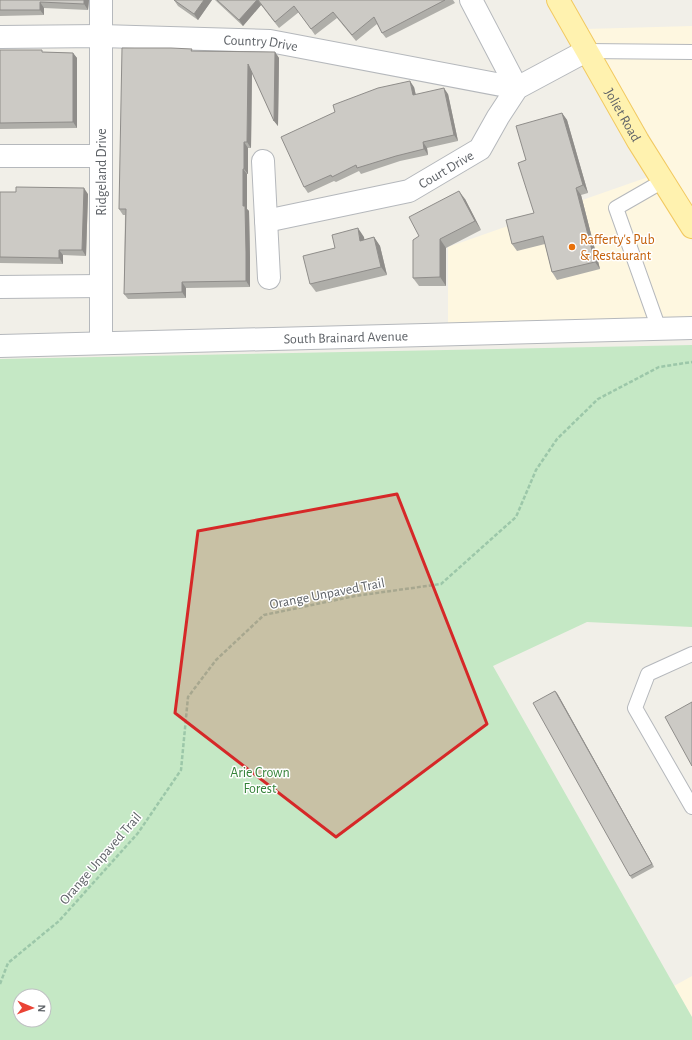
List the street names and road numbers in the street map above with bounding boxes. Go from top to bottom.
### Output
street label: Country Drive [223,34,299,54]
street label: Joliet Road [602,86,643,144]
street label: Ridgeland Drive [95,128,109,216]
street label: Court Drive [416,148,476,192]
street label: South Brainard Avenue [283,329,408,347]
street label: Orange Unpaved Trail [268,576,386,612]
street label: Orange Unpaved Trail [57,810,144,907]

